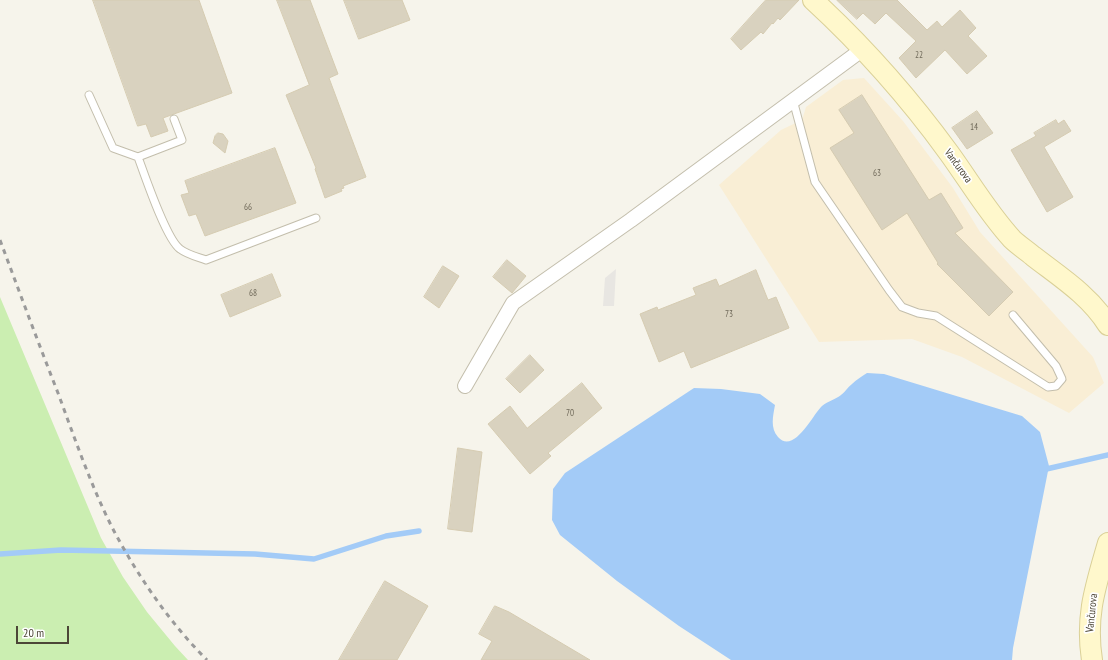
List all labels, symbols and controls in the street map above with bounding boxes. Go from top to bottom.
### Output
house number: 22 [915,50,923,60]
house number: 14 [970,122,978,132]
street label: Vančurova [941,146,975,186]
house number: 63 [873,168,881,178]
house number: 66 [244,202,252,212]
house number: 68 [249,288,257,298]
house number: 73 [725,309,733,319]
house number: 70 [566,408,574,418]
street label: Vančurova [1083,593,1101,633]
scale bar [18,618,71,644]
text: 20 m [23,625,44,640]

